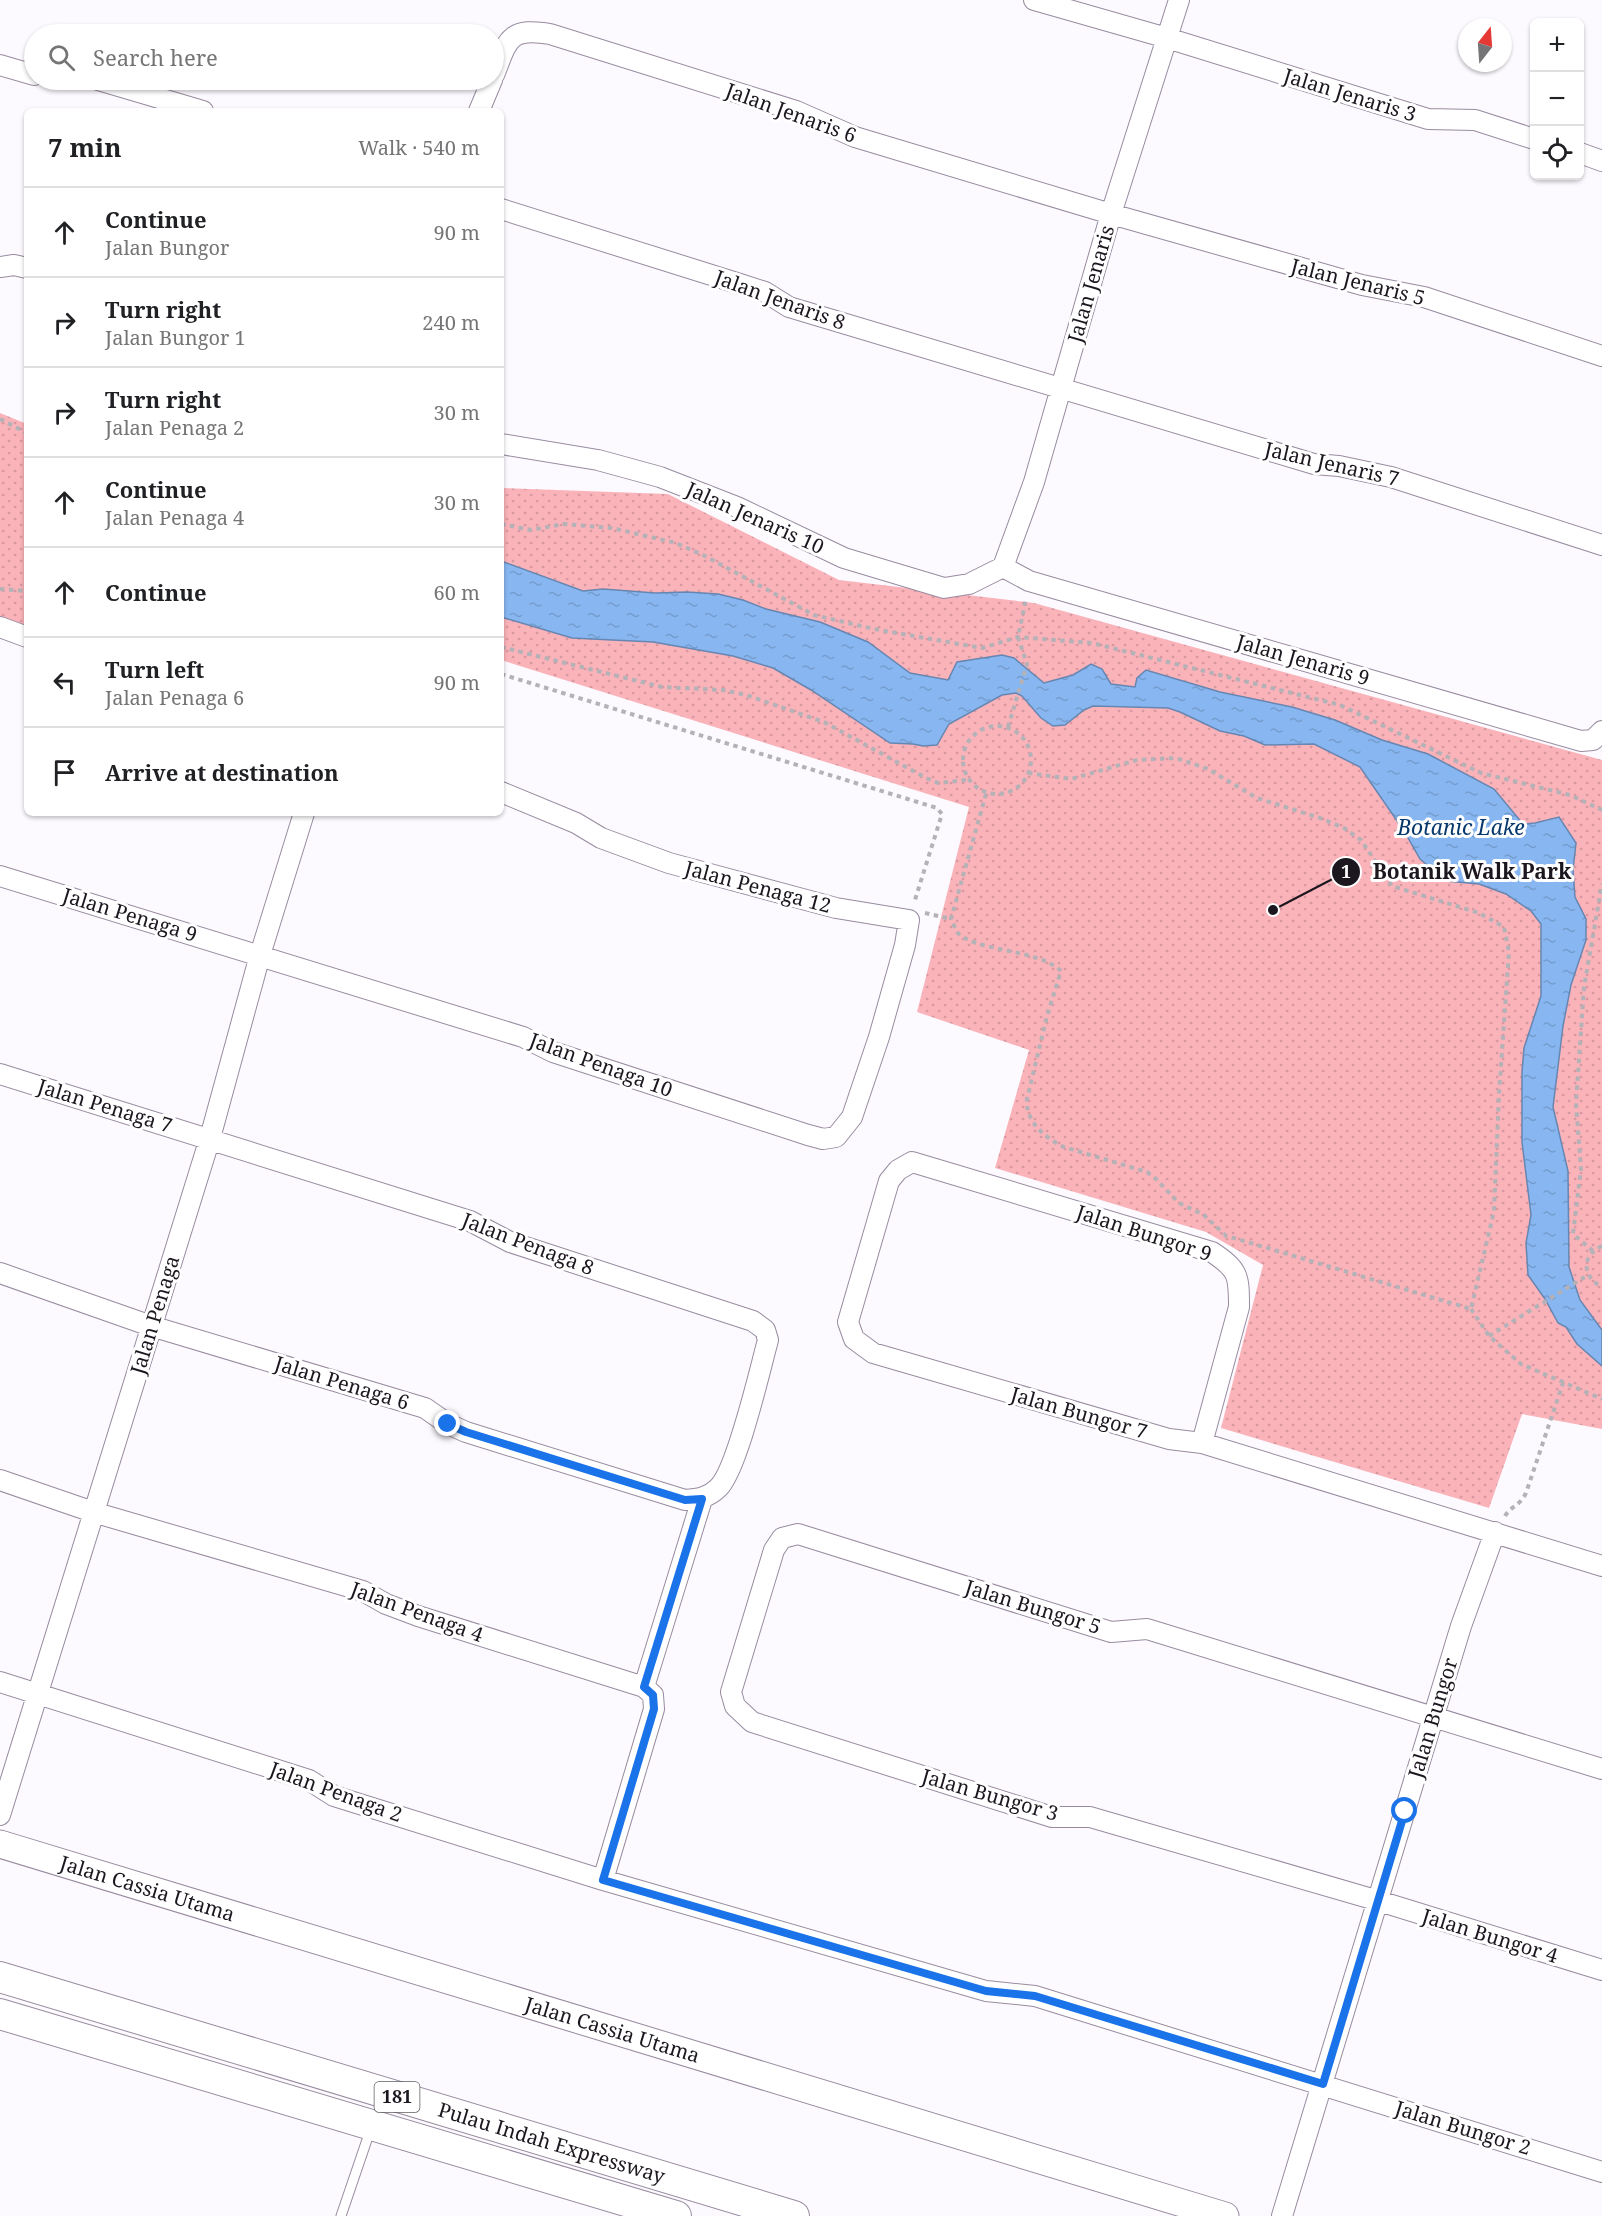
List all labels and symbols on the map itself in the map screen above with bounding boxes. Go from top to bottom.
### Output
north arrow [1458,18,1512,72]
street label: Jalan Jenaris 3 [1280,61,1420,127]
street label: Jalan Jenaris 6 [721,76,860,149]
street label: Jalan Jenaris [1061,222,1120,347]
street label: Jalan Jenaris 5 [1287,252,1428,311]
street label: Jalan Jenaris 8 [710,263,849,336]
street label: Jalan Jenaris 7 [1261,435,1402,492]
street label: Jalan Jenaris 10 [681,475,828,560]
street label: Jalan Jenaris 9 [1233,627,1373,691]
water label: Botanic Lake [1396,813,1525,841]
callout: Botanik Walk Park [1331,852,1583,891]
street label: Jalan Penaga 12 [681,854,834,919]
text: Botanik Walk Park [1373,857,1572,885]
text: 1 [1341,859,1351,883]
street label: Jalan Penaga 9 [59,881,201,948]
street label: Jalan Penaga 10 [525,1026,676,1103]
street label: Jalan Penaga 7 [34,1072,176,1139]
street label: Jalan Bungor 9 [1072,1198,1215,1267]
street label: Jalan Penaga 8 [457,1206,598,1281]
street label: Jalan Penaga [123,1252,185,1379]
street label: Jalan Penaga 6 [271,1349,413,1416]
street label: Jalan Bungor 7 [1007,1380,1151,1445]
route end [434,1410,460,1436]
street label: Jalan Bungor 5 [961,1573,1104,1640]
street label: Jalan Penaga 4 [346,1575,487,1648]
street label: Jalan Bungor [1401,1654,1464,1782]
street label: Jalan Penaga 2 [265,1755,406,1828]
street label: Jalan Bungor 3 [918,1762,1062,1827]
route start [1391,1797,1417,1823]
street label: Jalan Cassia Utama [56,1849,238,1928]
street label: Jalan Bungor 4 [1418,1902,1561,1969]
street label: Jalan Cassia Utama [521,1990,703,2069]
road number: 181 [374,2082,420,2112]
street label: Jalan Bungor 2 [1391,2094,1534,2161]
street label: Pulau Indah Expressway [435,2096,669,2190]

